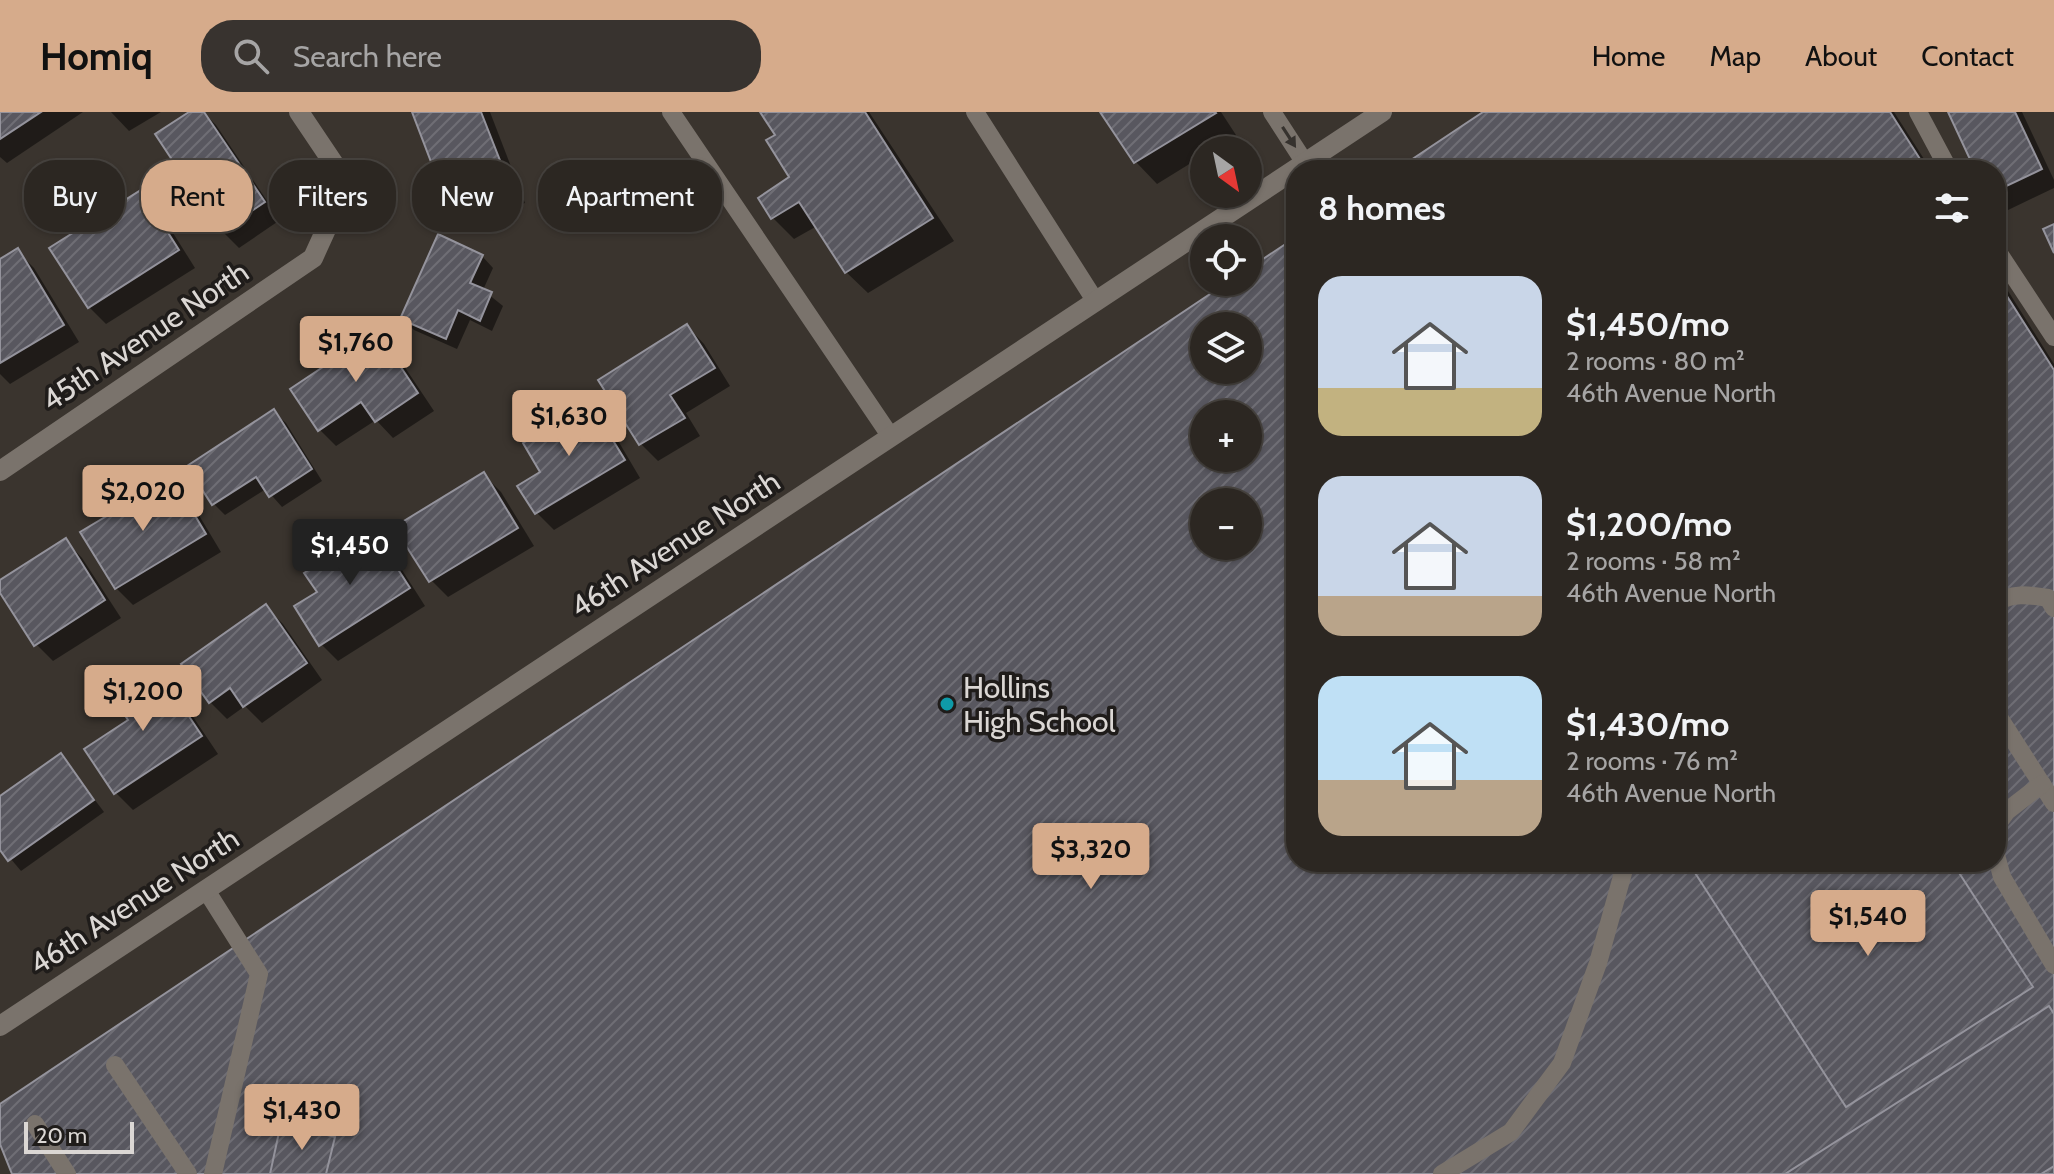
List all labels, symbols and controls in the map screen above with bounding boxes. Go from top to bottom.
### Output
search box [201,20,761,92]
text: Homiq [40,33,153,80]
icon: search [229,34,273,78]
text: Search here [293,38,442,75]
text: Home [1592,39,1665,73]
text: Map [1709,39,1761,73]
text: About [1805,39,1877,73]
text: Contact [1921,39,2014,73]
one-way arrow [1281,127,1296,148]
north arrow [1190,136,1262,208]
map controls [1190,136,1262,560]
chip: Buy [24,160,125,232]
chip: Rent [141,160,253,232]
chip: Filters [269,160,396,232]
chip: New [412,160,522,232]
chip: Apartment [538,160,722,232]
icon: filters [1930,186,1974,230]
text: 8 homes [1318,187,1446,229]
button: locate [1190,224,1262,296]
street label: 45th Avenue North [34,253,256,419]
text: $1,450/mo [1566,303,1729,345]
icon: home [1382,308,1478,404]
button: layers [1190,312,1262,384]
pin: $1,760 [291,316,421,384]
text: $1,760 [318,326,394,358]
text: 2 rooms · 80 m² [1566,345,1745,377]
text: 46th Avenue North [1566,377,1776,409]
pin: $1,630 [504,390,634,458]
text: $1,630 [530,400,608,432]
button: + [1190,400,1262,472]
street label: 46th Avenue North [563,462,787,626]
pin: $2,020 [78,465,208,533]
text: $2,020 [100,475,186,507]
button: − [1190,488,1262,560]
text: $1,200/mo [1566,503,1732,545]
icon: home [1382,508,1478,604]
pin: $1,450 [285,519,415,587]
text: $1,450 [310,529,390,561]
text: 2 rooms · 58 m² [1566,545,1741,577]
text: 46th Avenue North [1566,577,1776,609]
pin: $1,200 [78,665,208,733]
place label: Hollins High School [963,669,1116,740]
text: $1,200 [102,675,184,707]
marker: Hollins High School [938,695,956,713]
text: $1,430/mo [1566,703,1729,745]
icon: home [1382,708,1478,804]
text: 2 rooms · 76 m² [1566,745,1738,777]
text: 46th Avenue North [1566,777,1776,809]
street label: 46th Avenue North [22,819,246,983]
pin: $3,320 [1026,823,1156,891]
text: $3,320 [1050,833,1132,865]
pin: $1,540 [1803,890,1933,958]
text: $1,540 [1828,900,1908,932]
pin: $1,430 [237,1084,367,1152]
text: $1,430 [262,1094,342,1126]
scale bar [24,1118,134,1154]
text: 20 m [36,1122,87,1149]

